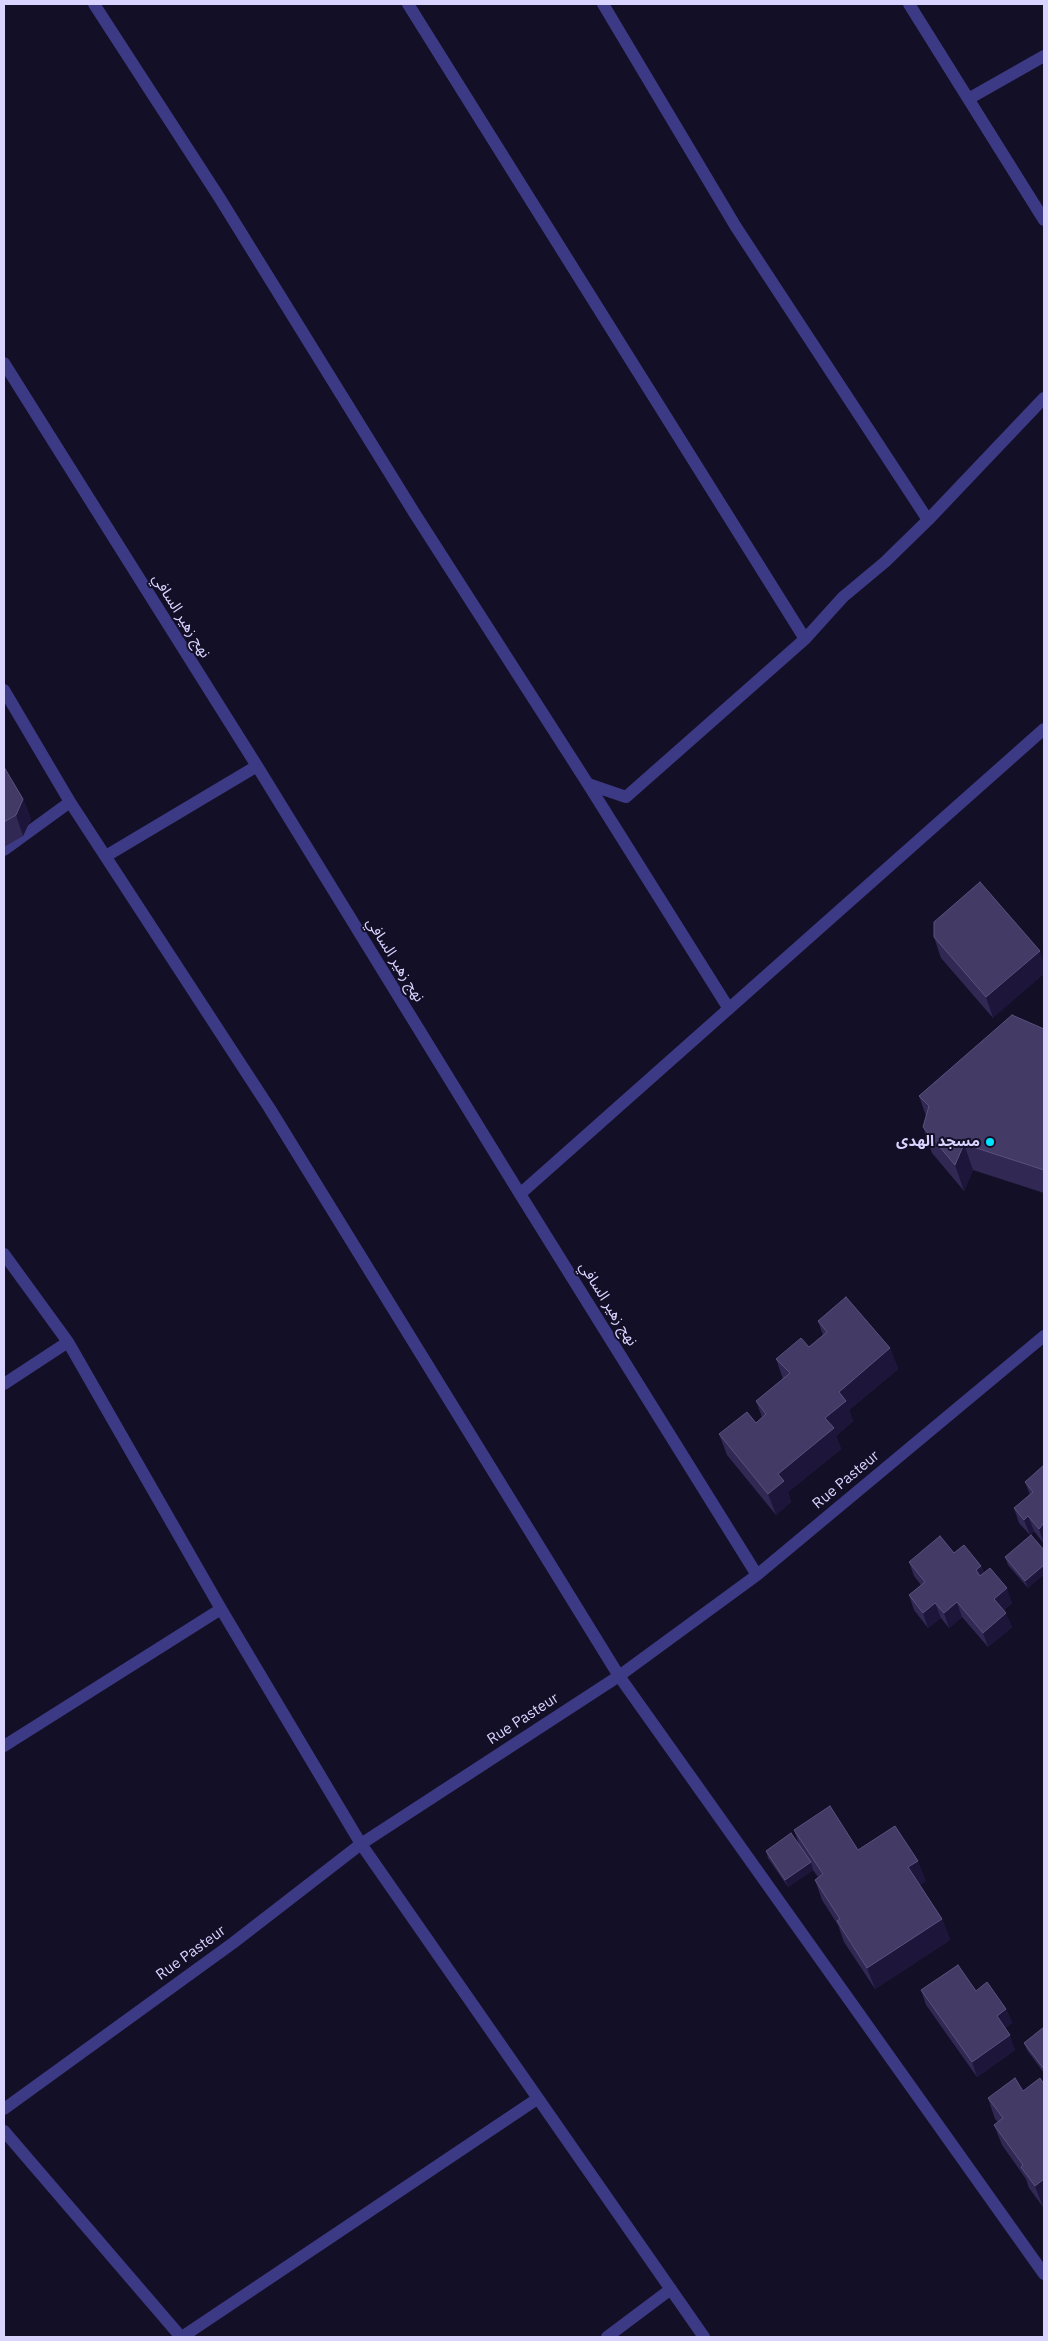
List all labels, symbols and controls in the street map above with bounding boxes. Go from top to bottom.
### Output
street label: نهج زهير السافي [148,571,214,661]
street label: نهج زهير السافي [362,915,428,1005]
place label: مسجد الهدى [896,1133,980,1151]
marker: مسجد الهدى [984,1136,996,1148]
street label: نهج زهير السافي [575,1259,641,1349]
street label: Rue Pasteur [809,1447,883,1513]
street label: Rue Pasteur [484,1689,562,1749]
street label: Rue Pasteur [153,1922,229,1984]

